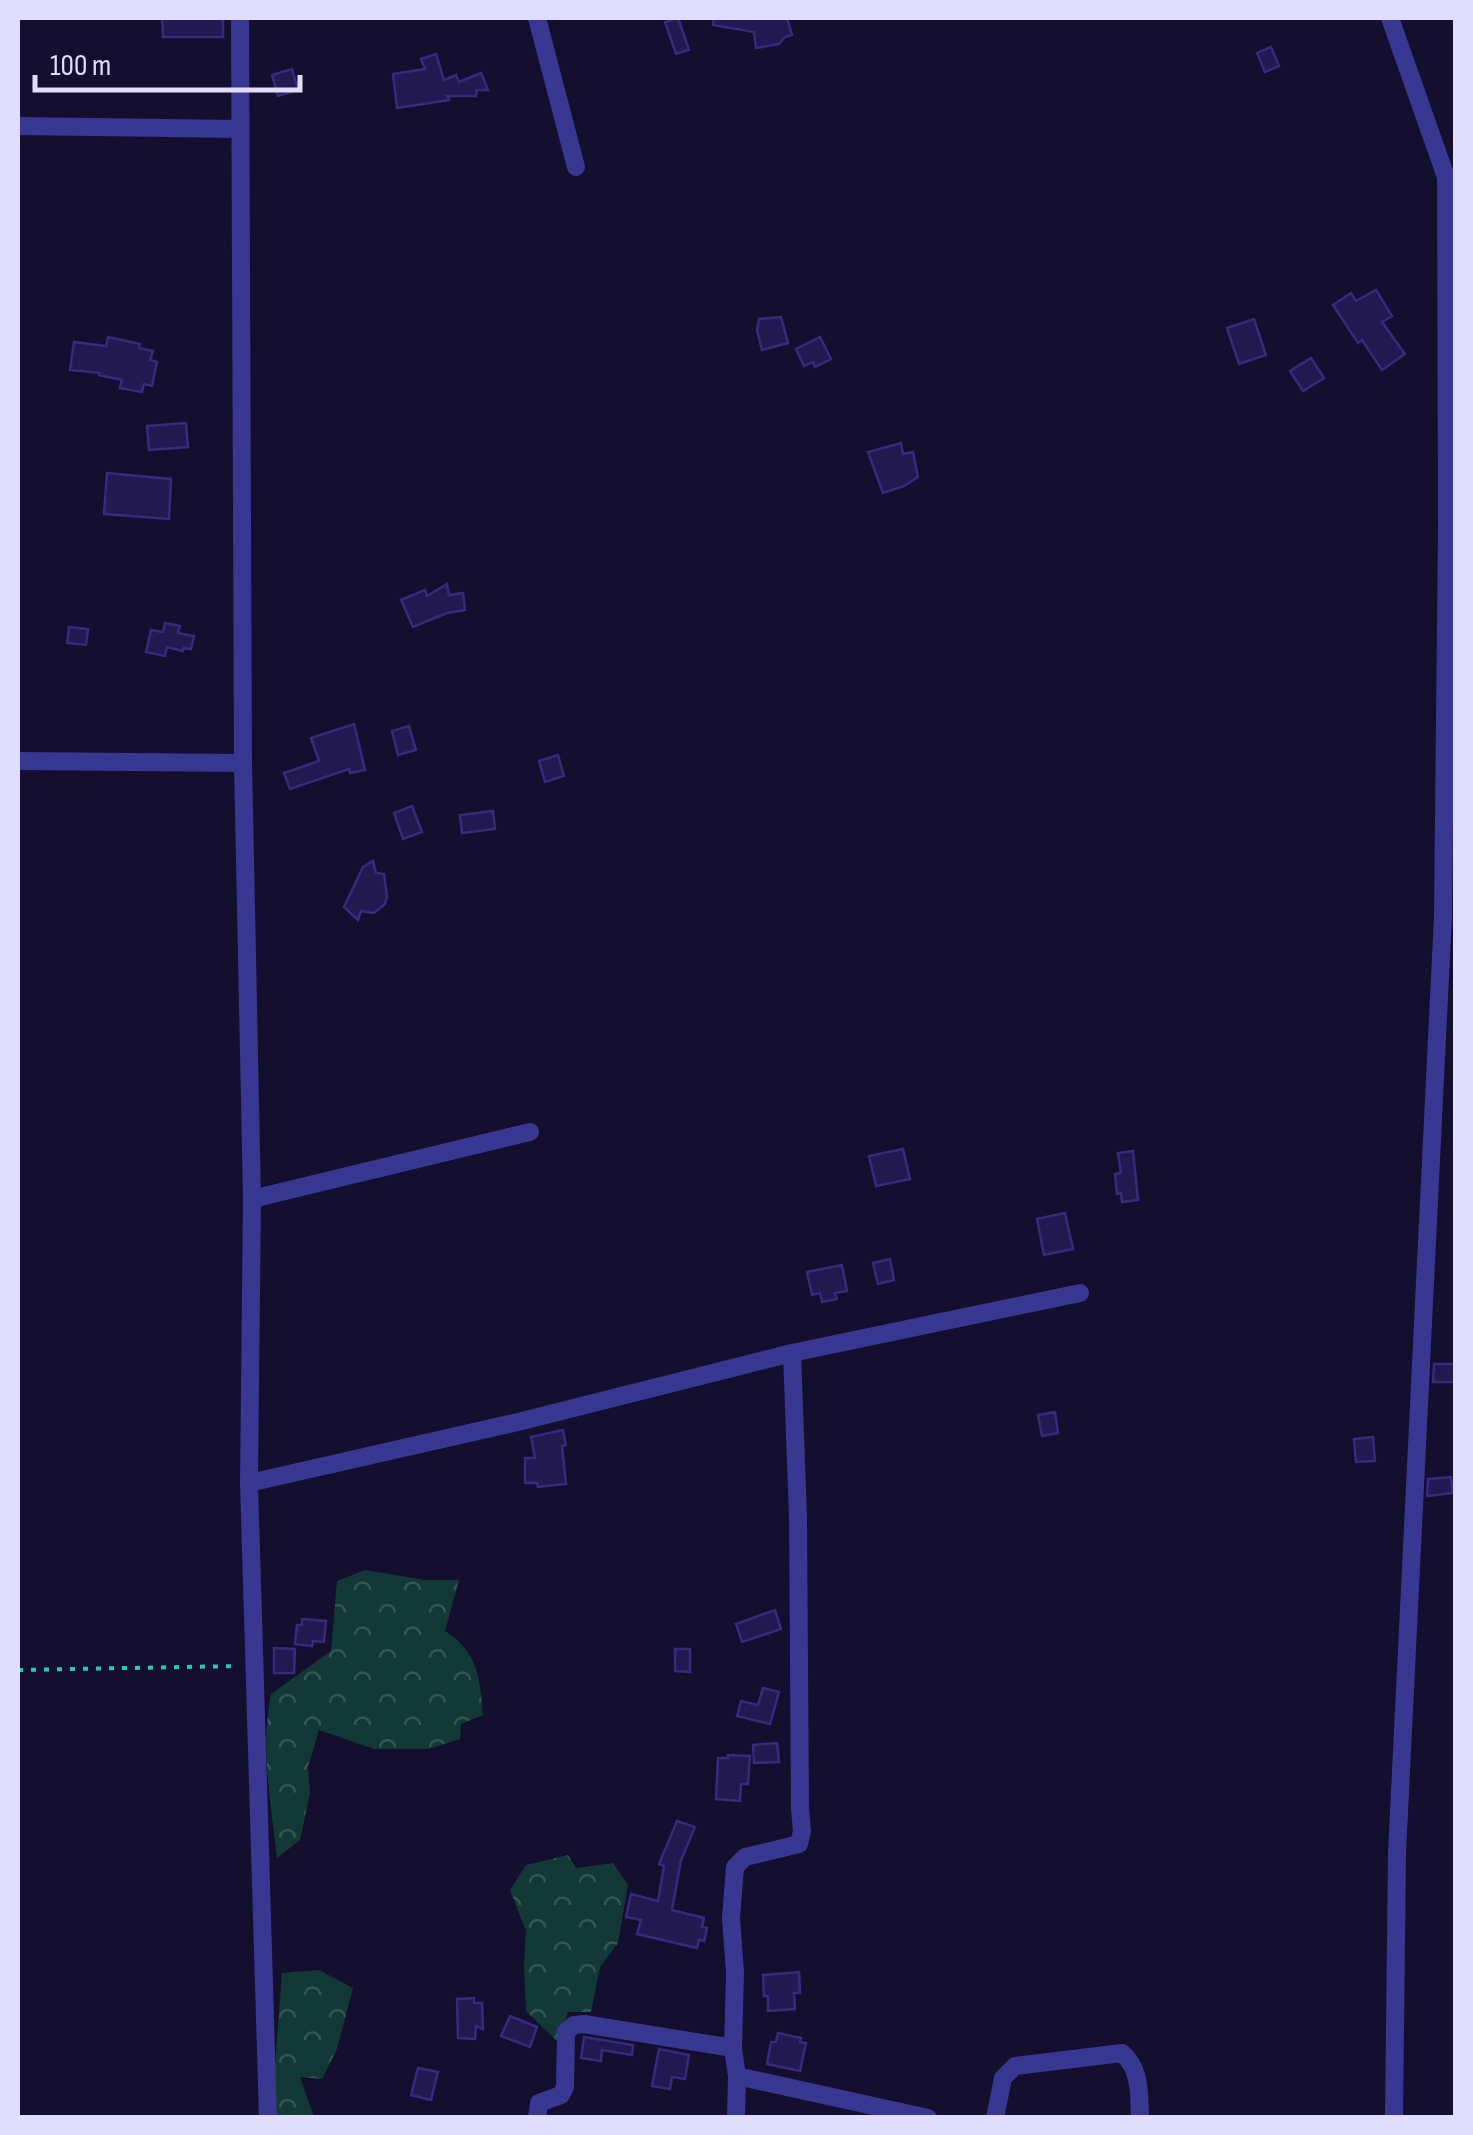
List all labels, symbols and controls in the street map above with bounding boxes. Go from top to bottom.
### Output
scale bar [35,30,300,92]
text: 100 m [50,48,111,84]

